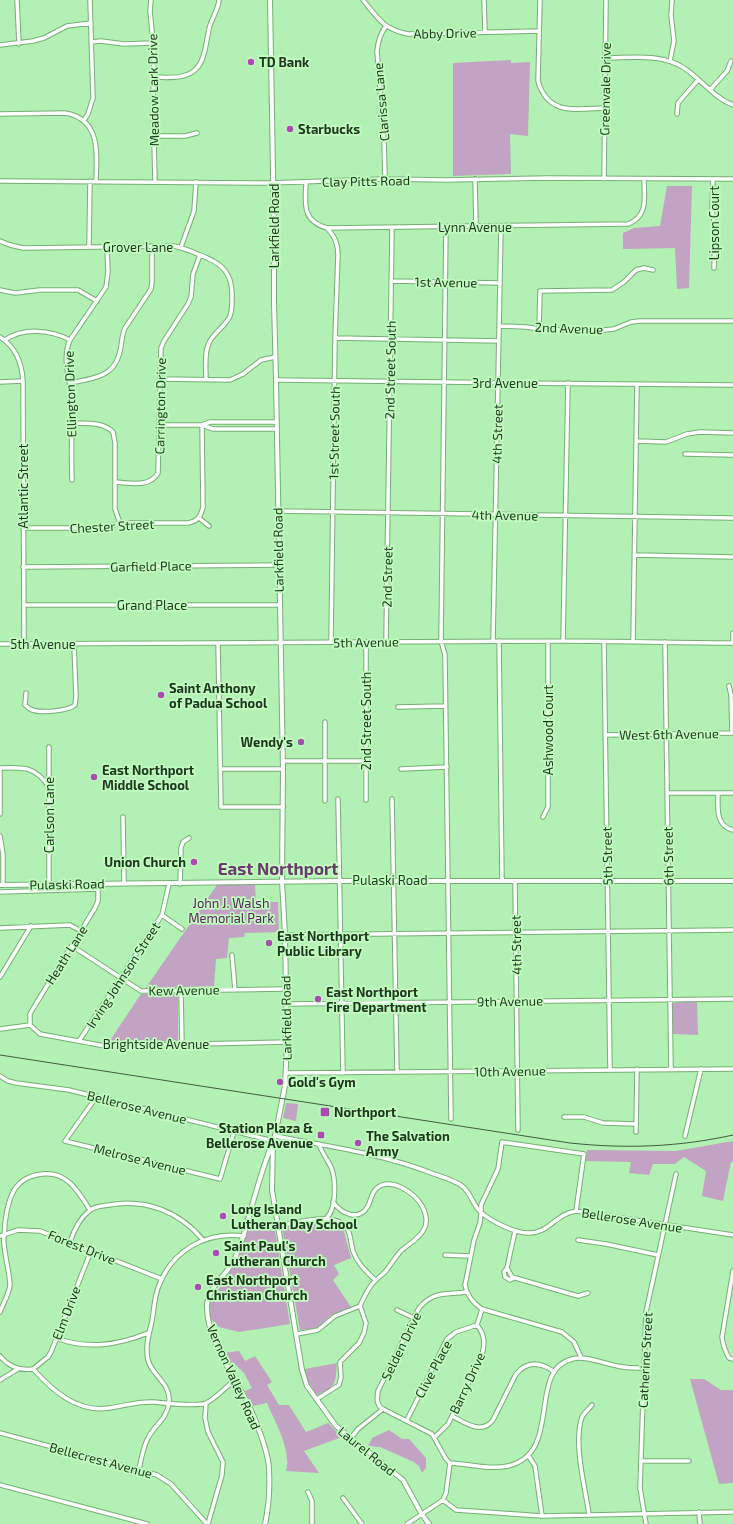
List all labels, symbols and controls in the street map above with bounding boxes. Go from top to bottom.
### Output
street label: Abby Drive [413,24,477,42]
street label: Meadow Lark Drive [144,33,162,147]
street label: Greenvale Drive [596,42,614,136]
place label: TD Bank [259,54,310,70]
marker: TD Bank [246,57,256,67]
street label: Clarissa Lane [370,62,392,142]
place label: Starbucks [298,121,360,137]
marker: Starbucks [285,124,295,134]
street label: Clay Pitts Road [322,172,410,190]
street label: Larkfield Road [266,184,282,268]
street label: Lipson Court [706,186,722,260]
street label: Lynn Avenue [438,219,512,235]
street label: Grover Lane [103,239,173,255]
street label: 1st Avenue [414,273,478,291]
street label: 2nd Avenue [535,319,604,337]
street label: 2nd Street South [381,320,399,420]
street label: Ellington Drive [60,350,80,438]
street label: Carrington Drive [151,358,169,454]
street label: 3rd Avenue [472,375,538,391]
street label: 1st Street South [325,386,343,480]
street label: 4th Street [488,404,506,464]
street label: Atlantic Street [15,443,31,529]
street label: 4th Avenue [472,506,538,524]
street label: Larkfield Road [269,508,287,592]
street label: Chester Street [69,516,155,536]
street label: 2nd Street [378,546,396,608]
street label: Garfield Place [110,557,192,575]
street label: Grand Place [117,597,187,613]
street label: 5th Avenue [333,633,399,651]
street label: 5th Avenue [10,636,76,652]
street label: 2nd Street South [358,672,374,770]
place label: Saint Anthony of Padua School [169,680,268,711]
street label: Ashwood Court [540,685,556,775]
marker: Saint Anthony of Padua School [156,690,166,700]
street label: West 6th Avenue [619,725,719,743]
place label: Wendy's [241,734,293,750]
marker: Wendy's [296,737,306,747]
place label: East Northport Middle School [102,762,195,793]
marker: East Northport Middle School [89,772,99,782]
street label: Carlson Lane [41,777,57,853]
street label: 6th Street [659,826,677,886]
street label: 5th Street [598,827,616,885]
place label: Union Church [104,854,186,870]
marker: Union Church [189,857,199,867]
district label: East Northport [218,858,338,878]
street label: Pulaski Road [352,872,428,888]
street label: Pulaski Road [29,875,105,893]
park label: John J. Walsh Memorial Park [188,895,274,926]
street label: 4th Street [507,915,525,975]
street label: Irving Johnson Street [83,919,163,1031]
street label: Heath Lane [42,923,90,987]
place label: East Northport Public Library [277,928,370,959]
marker: East Northport Public Library [264,938,274,948]
street label: Larkfield Road [277,976,295,1060]
street label: Kew Avenue [148,981,220,999]
place label: East Northport Fire Department [326,984,427,1015]
street label: 9th Avenue [477,992,543,1010]
marker: East Northport Fire Department [313,994,323,1004]
street label: Brightside Avenue [103,1036,209,1052]
street label: 10th Avenue [474,1062,546,1080]
place label: Gold's Gym [288,1074,356,1090]
marker: Gold's Gym [275,1077,285,1087]
street label: Bellerose Avenue [86,1087,188,1127]
place label: Northport [334,1104,397,1120]
marker: Northport [319,1106,331,1118]
place label: Station Plaza & Bellerose Avenue [206,1120,313,1151]
place label: The Salvation Army [366,1128,450,1159]
marker: Station Plaza & Bellerose Avenue [316,1130,326,1140]
marker: The Salvation Army [353,1138,363,1148]
street label: Melrose Avenue [92,1140,188,1178]
place label: Long Island Lutheran Day School [231,1201,358,1232]
street label: Bellerose Avenue [580,1204,684,1236]
marker: Long Island Lutheran Day School [218,1211,228,1221]
street label: Forest Drive [46,1226,118,1268]
place label: Saint Paul's Lutheran Church [224,1238,326,1269]
marker: Saint Paul's Lutheran Church [211,1248,221,1258]
place label: East Northport Christian Church [206,1272,308,1303]
marker: East Northport Christian Church [193,1282,203,1292]
street label: Elm Drive [48,1284,84,1342]
street label: Selden Drive [378,1309,424,1383]
street label: Catherine Street [634,1312,656,1408]
street label: Vernon Valley Road [204,1322,264,1432]
street label: Clive Place [411,1337,455,1401]
street label: Barry Drive [446,1350,488,1416]
street label: Laurel Road [335,1423,399,1479]
street label: Bellecrest Avenue [48,1439,154,1481]

